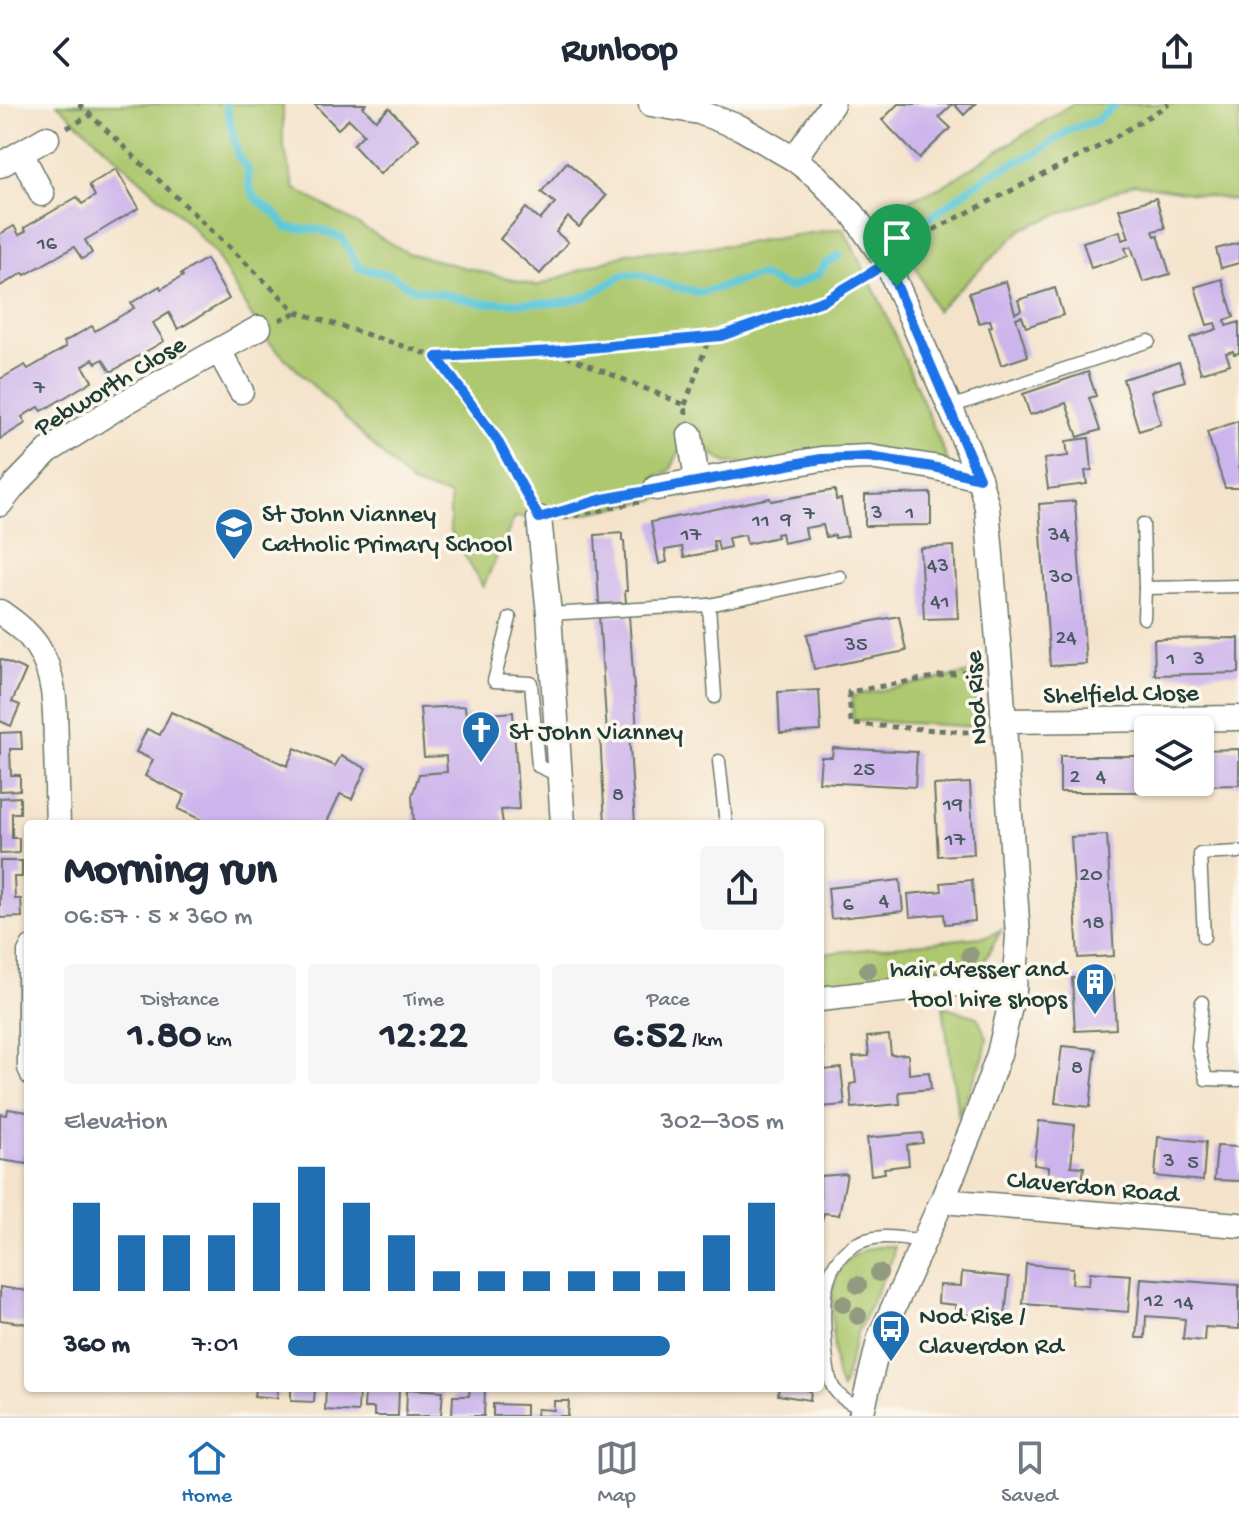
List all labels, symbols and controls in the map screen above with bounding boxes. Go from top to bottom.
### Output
icon: back [40,30,84,74]
icon: share [1155,30,1199,74]
text: Runloop [562,31,677,74]
pin [863,204,931,286]
icon: arrive [875,216,919,260]
house number: 16 [36,232,58,258]
street label: Pebworth Close [29,330,193,446]
house number: 7 [32,376,45,402]
place label: St John Vianney Catholic Primary School [262,501,513,562]
house number: 3 [870,501,883,527]
house number: 1 [905,501,914,527]
house number: 7 [802,502,815,528]
school or university icon: St John Vianney Catholic Primary School [213,506,255,561]
house number: 9 [779,508,792,534]
house number: 11 [751,509,770,535]
house number: 17 [680,523,702,549]
house number: 34 [1047,523,1071,549]
house number: 43 [927,554,949,580]
house number: 30 [1048,565,1073,591]
house number: 41 [930,590,950,616]
house number: 24 [1055,626,1077,652]
house number: 35 [844,633,868,659]
house number: 1 [1166,647,1175,673]
house number: 3 [1192,647,1205,673]
street label: Nod Rise [960,649,997,746]
street label: Shelfield Close [1043,680,1200,713]
church icon: St John Vianney [460,709,502,764]
map controls [1134,716,1214,796]
button: layers [1134,716,1214,796]
place label: St John Vianney [509,719,683,750]
house number: 25 [853,758,875,784]
house number: 2 [1070,765,1081,791]
house number: 4 [1096,765,1107,791]
house number: 8 [612,783,624,809]
house number: 19 [942,793,963,819]
house number: 17 [944,828,966,854]
button: share [700,846,784,930]
text: Morning run [64,847,277,899]
house number: 20 [1079,863,1103,889]
house number: 4 [879,889,890,915]
house number: 6 [842,893,854,919]
text: 06:57 · 5 × 360 m [64,903,252,934]
house number: 18 [1083,911,1104,937]
place label: hair dresser and tool hire shops [890,956,1069,1017]
building icon: hair dresser and tool hire shops [1074,961,1116,1016]
text: Distance [141,988,219,1014]
text: Time [404,988,444,1014]
text: Pace [646,988,690,1014]
text: 1.80 [128,1014,201,1061]
text: 12:22 [380,1014,468,1061]
text: 6:52 [613,1014,687,1061]
text: km [201,1028,232,1054]
text: /km [687,1028,723,1054]
house number: 8 [1071,1056,1083,1082]
text: Elevation [64,1108,167,1139]
text: 302–305 m [661,1108,784,1139]
house number: 3 [1162,1149,1175,1175]
house number: 5 [1187,1151,1199,1177]
street label: Claverdon Road [1005,1167,1182,1213]
house number: 12 [1143,1289,1164,1315]
house number: 14 [1173,1291,1194,1317]
place label: Nod Rise / Claverdon Rd [919,1303,1065,1364]
bus stop icon: Nod Rise / Claverdon Rd [870,1308,912,1363]
text: 360 m [64,1331,130,1362]
text: 7:01 [192,1331,239,1362]
tab: Home [181,1436,232,1510]
tab: Map [595,1436,639,1510]
tab: Saved [1001,1436,1058,1510]

